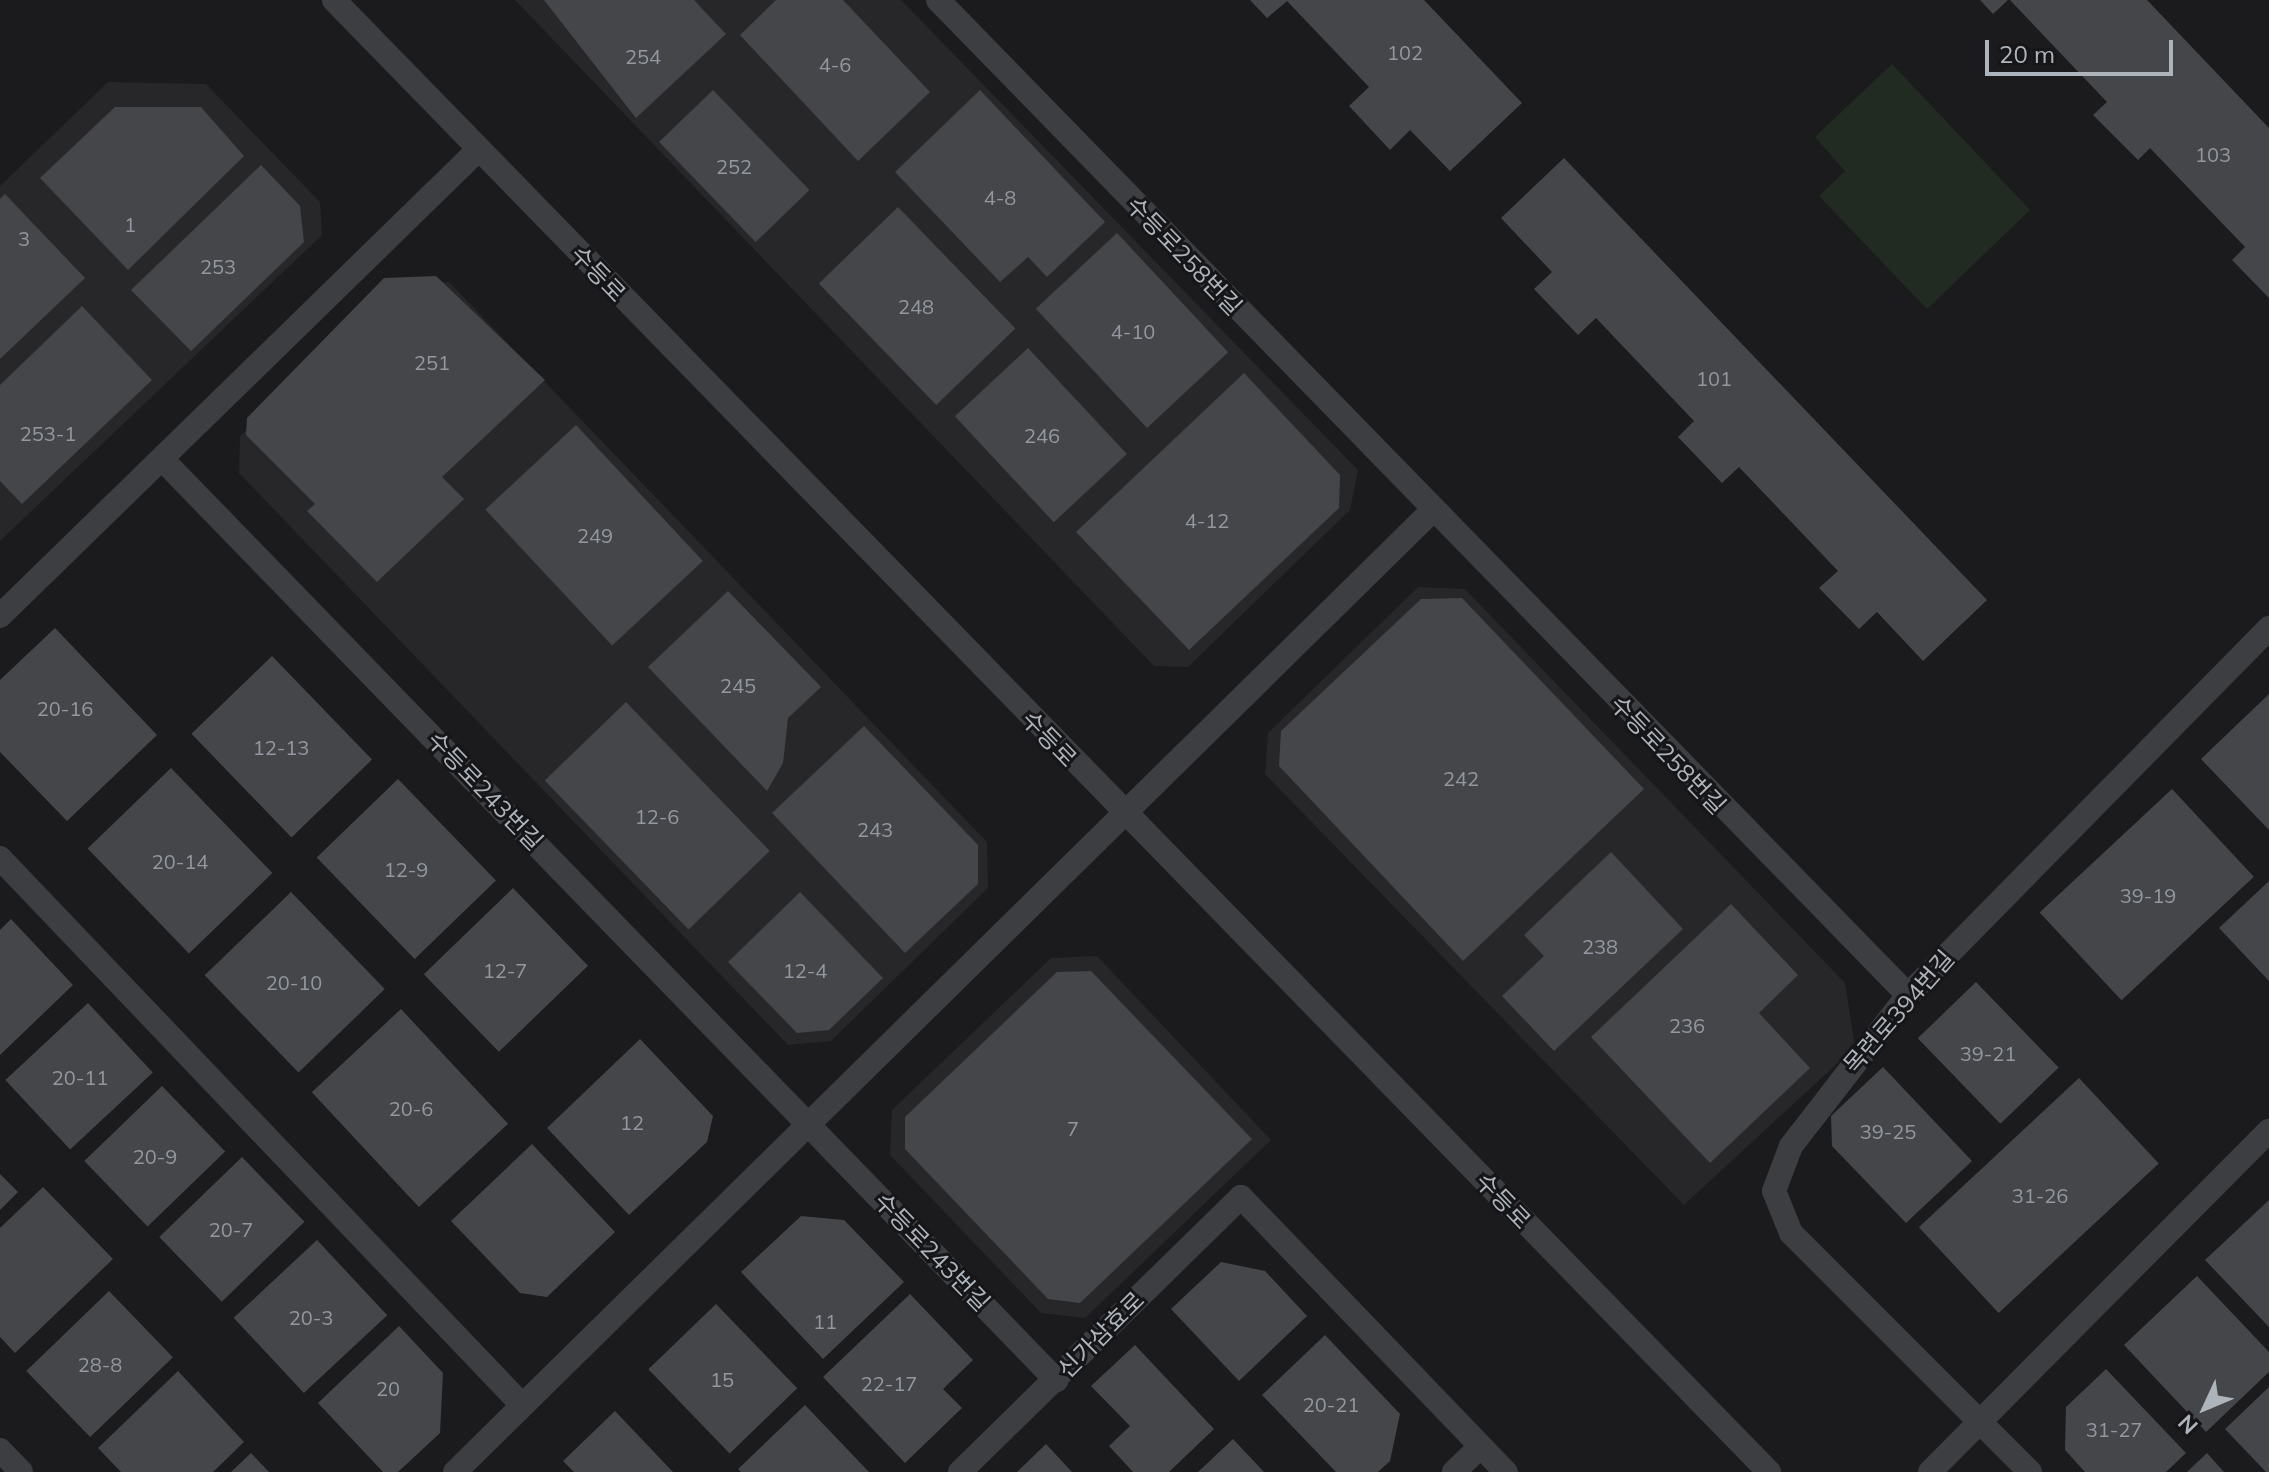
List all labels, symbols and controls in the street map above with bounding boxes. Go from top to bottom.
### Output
scale bar [1989,24,2177,74]
text: 20 m [1999,39,2055,69]
house number: 102 [1387,40,1423,64]
house number: 254 [625,44,661,68]
house number: 4-6 [819,52,851,76]
house number: 103 [2195,142,2231,166]
house number: 252 [716,154,752,178]
house number: 4-8 [984,185,1016,209]
street label: 수등로258번길 [1120,191,1248,321]
house number: 1 [124,212,136,236]
house number: 3 [18,226,30,250]
street label: 수등로 [565,240,631,308]
house number: 253 [200,254,236,278]
house number: 248 [898,294,934,318]
house number: 4-10 [1111,319,1155,343]
house number: 251 [414,350,450,374]
house number: 101 [1696,366,1732,390]
house number: 253-1 [20,421,76,445]
house number: 246 [1024,423,1060,447]
house number: 4-12 [1185,508,1229,532]
house number: 249 [577,523,613,547]
house number: 245 [720,673,756,697]
street label: 수등로258번길 [1604,690,1732,820]
house number: 20-16 [37,696,93,720]
street label: 수등로 [1016,705,1082,773]
street label: 수등로243번길 [421,726,549,856]
house number: 12-13 [253,735,309,759]
house number: 242 [1443,766,1479,790]
house number: 12-6 [635,804,679,828]
house number: 243 [857,817,893,841]
house number: 20-14 [152,849,208,873]
house number: 12-9 [384,857,428,881]
house number: 39-19 [2120,883,2176,907]
house number: 238 [1582,934,1618,958]
street label: 목련로394번길 [1838,945,1960,1079]
house number: 12-7 [483,958,527,982]
house number: 12-4 [783,958,827,982]
house number: 20-10 [266,970,322,994]
house number: 236 [1669,1013,1705,1037]
house number: 39-21 [1960,1041,2016,1065]
house number: 20-11 [52,1065,108,1089]
house number: 20-6 [389,1096,433,1120]
house number: 12 [620,1110,644,1134]
house number: 7 [1067,1116,1079,1140]
house number: 39-25 [1860,1119,1916,1143]
house number: 20-9 [133,1144,177,1168]
street label: 수등로 [1470,1167,1536,1235]
house number: 31-26 [2012,1183,2068,1207]
street label: 수등로243번길 [868,1187,996,1317]
house number: 20-7 [209,1217,253,1241]
street label: 신가삼효로 [1052,1286,1150,1384]
house number: 20-3 [289,1305,333,1329]
house number: 11 [813,1309,837,1333]
house number: 28-8 [78,1352,122,1376]
house number: 15 [710,1367,734,1391]
north arrow [2165,1368,2245,1448]
house number: 22-17 [861,1371,917,1395]
house number: 20 [376,1376,400,1400]
house number: 20-21 [1303,1392,1359,1416]
text: N [2172,1409,2204,1440]
house number: 31-27 [2086,1417,2142,1441]

